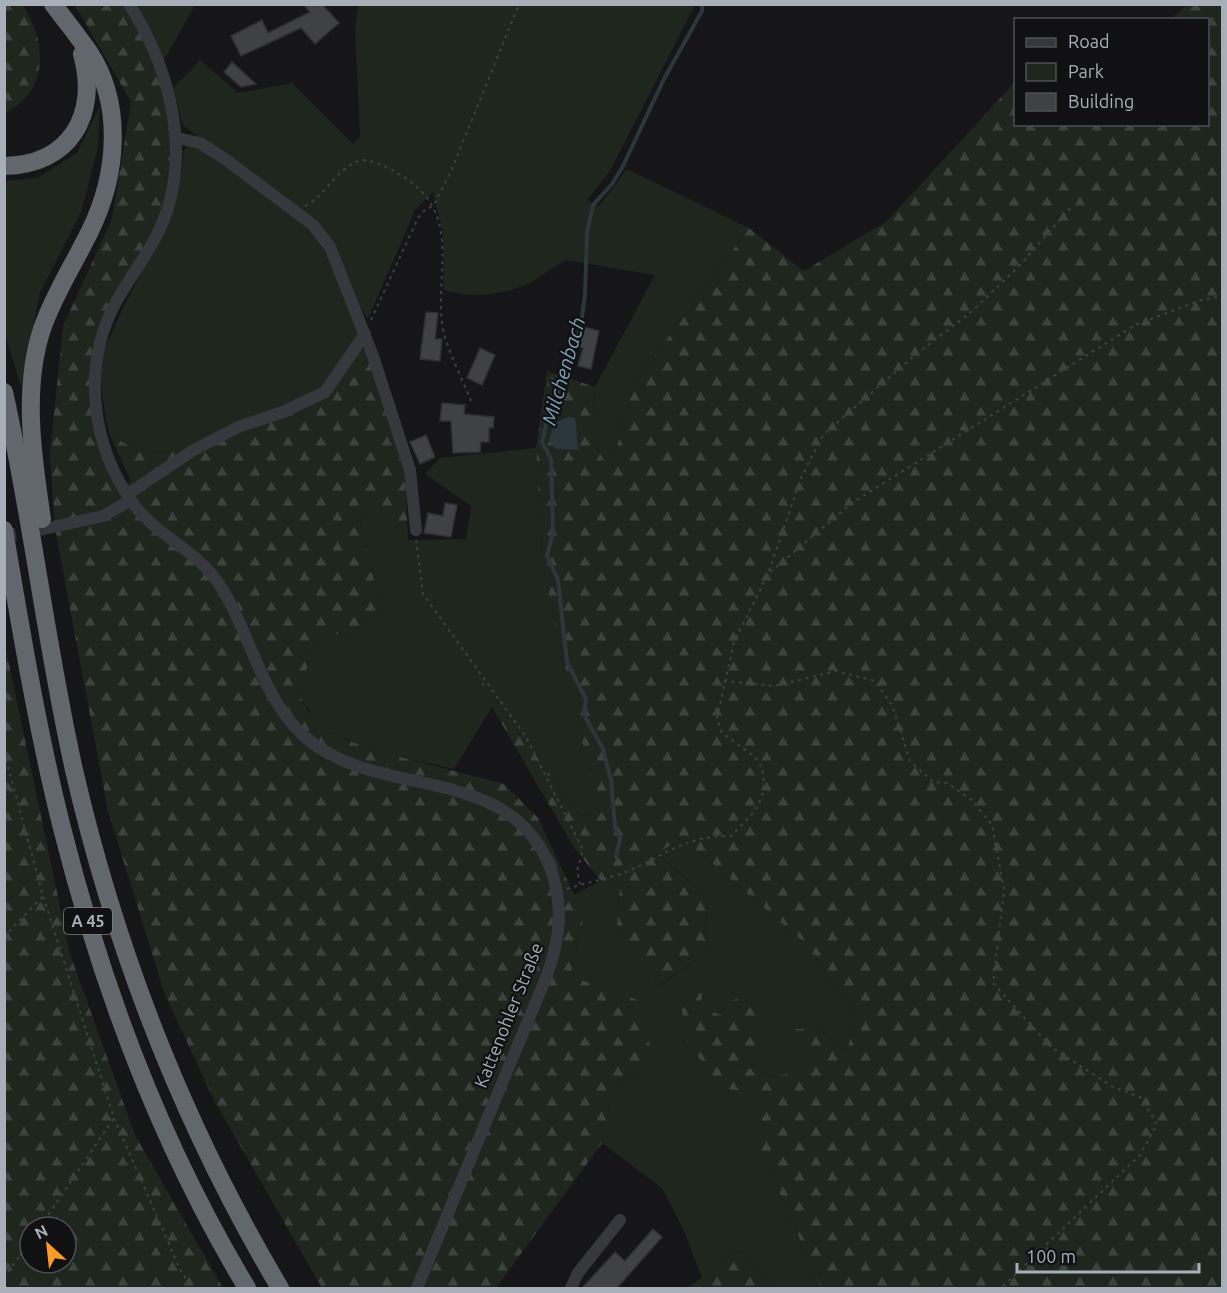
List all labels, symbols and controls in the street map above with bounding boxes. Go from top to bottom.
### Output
legend [1014,18,1209,126]
text: Road [1068,31,1110,51]
text: Park [1068,61,1104,81]
text: Building [1068,91,1134,111]
water label: Milchenbach [537,314,589,428]
road number: A 45 [64,908,112,934]
street label: Kattenohler Straße [470,940,546,1090]
north arrow [18,1215,78,1275]
text: N [32,1221,51,1242]
scale bar [1017,1236,1198,1274]
text: 100 m [1026,1246,1076,1266]

